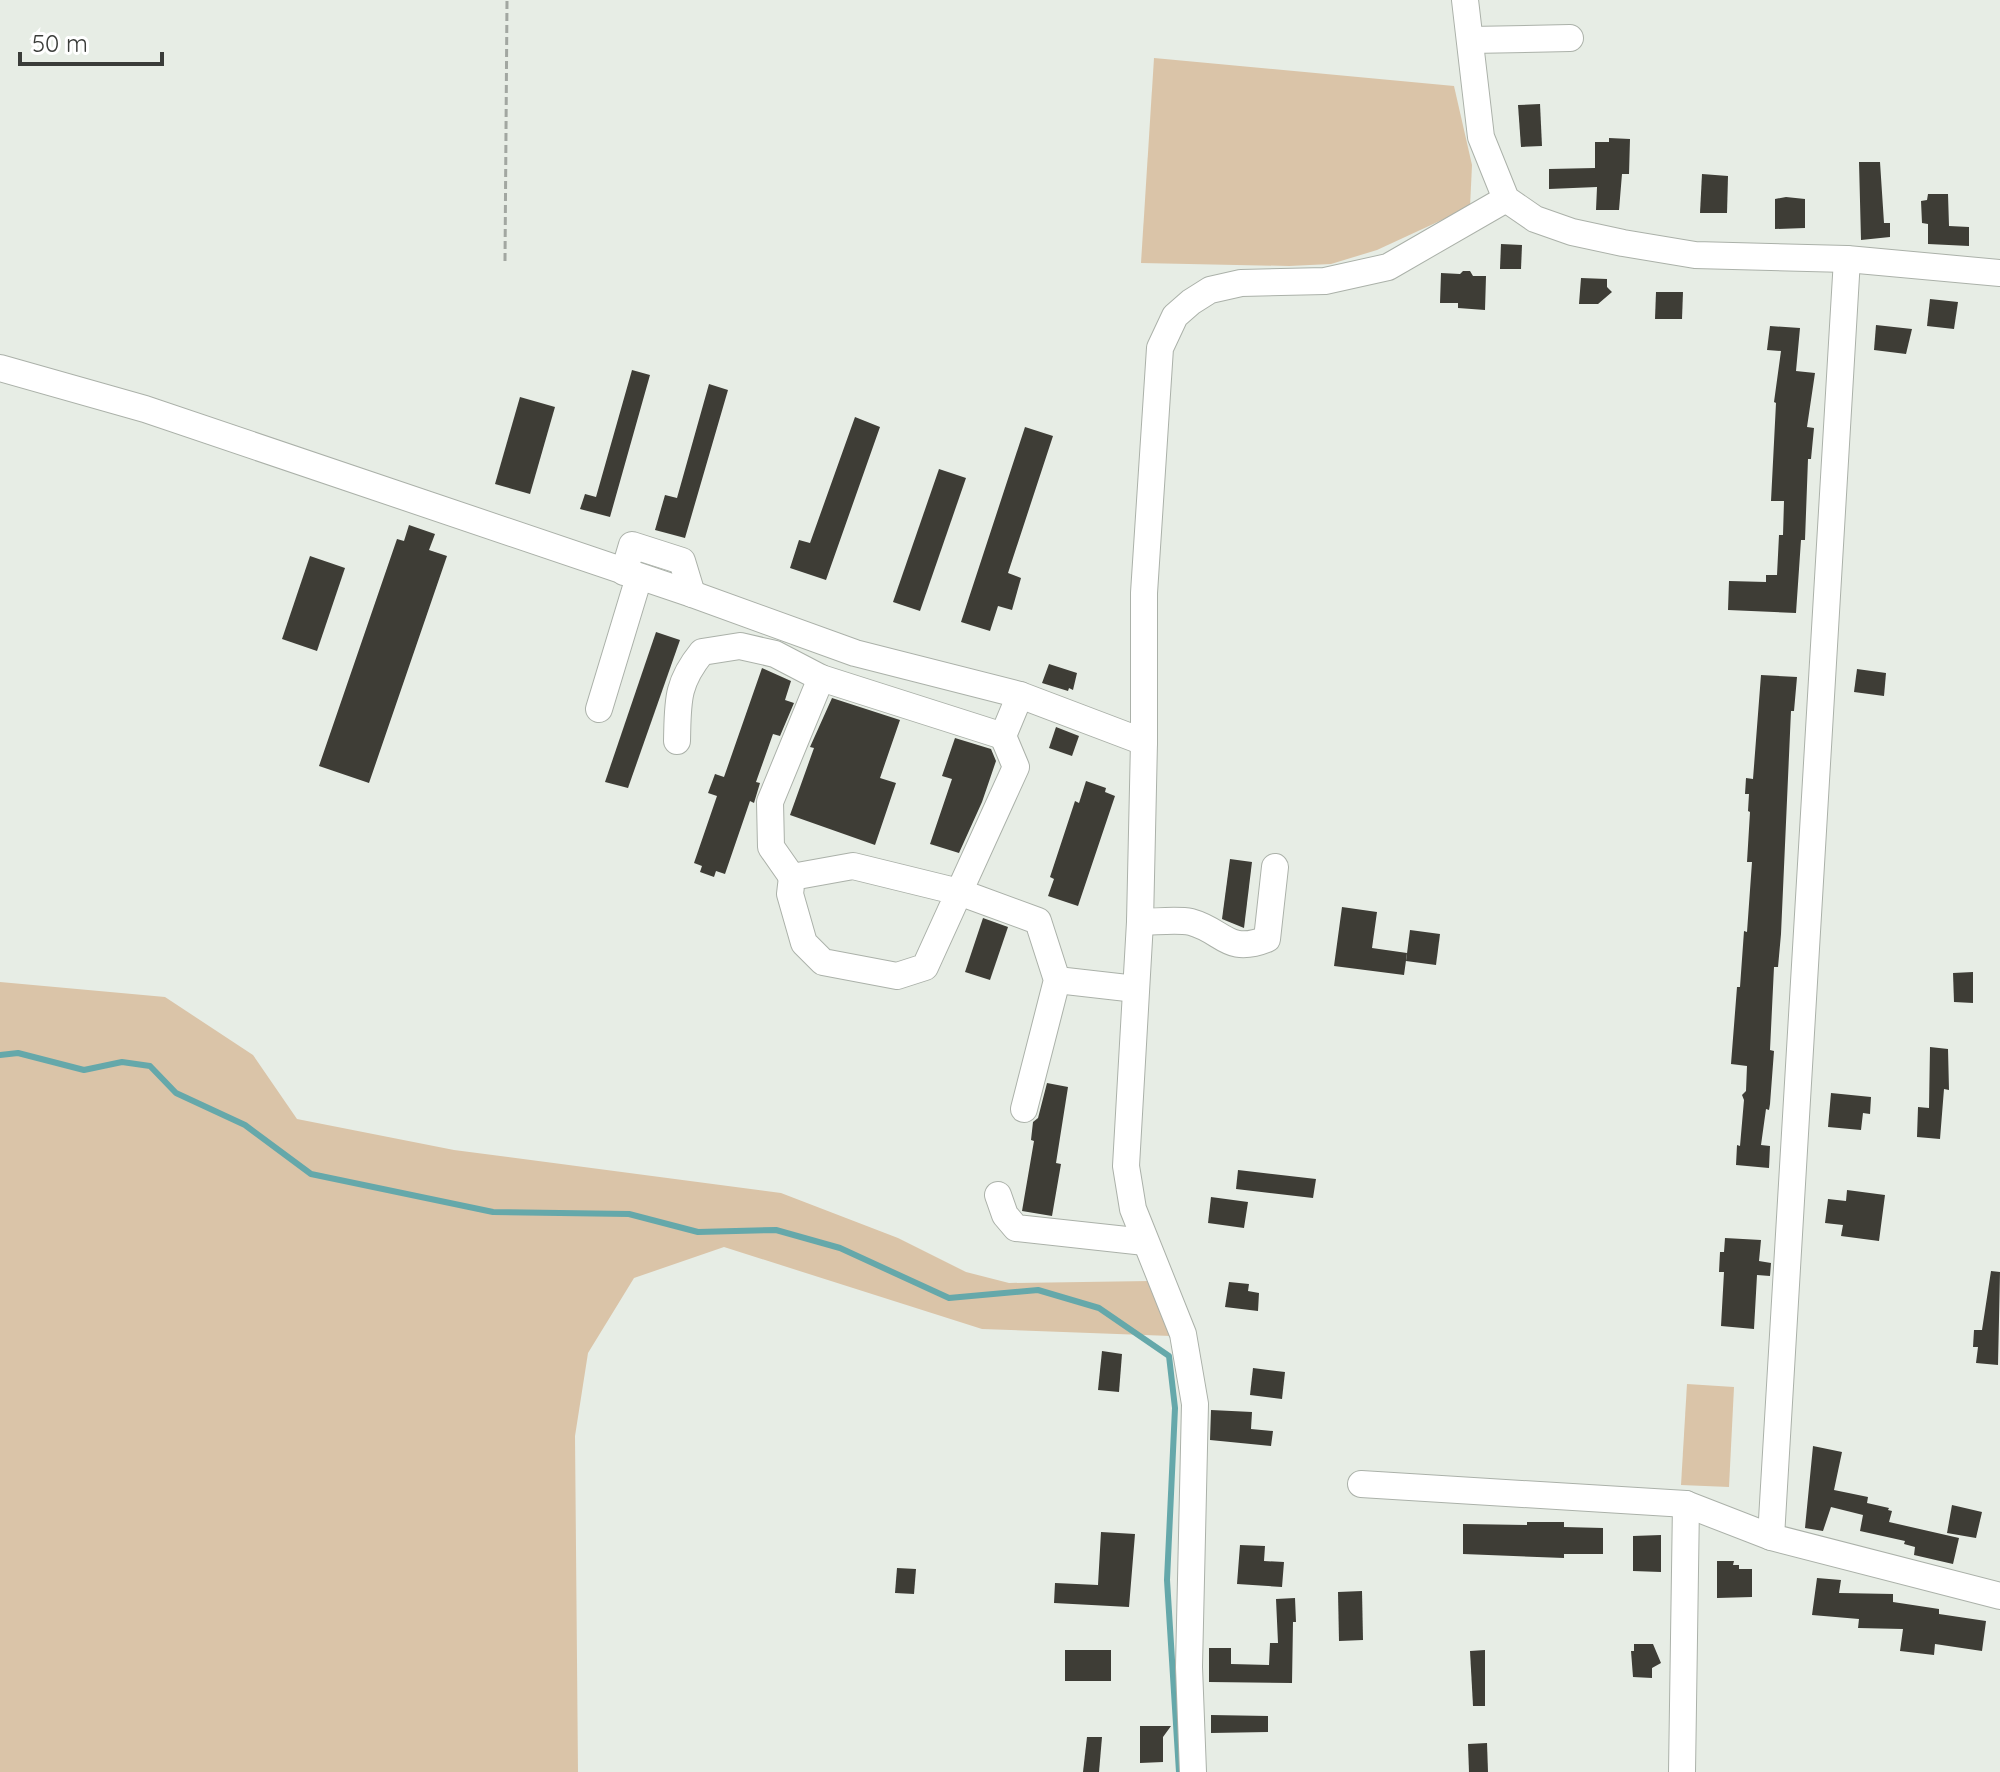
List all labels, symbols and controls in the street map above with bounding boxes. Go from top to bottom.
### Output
scale bar [20,16,162,66]
text: 50 m [32,28,88,58]

